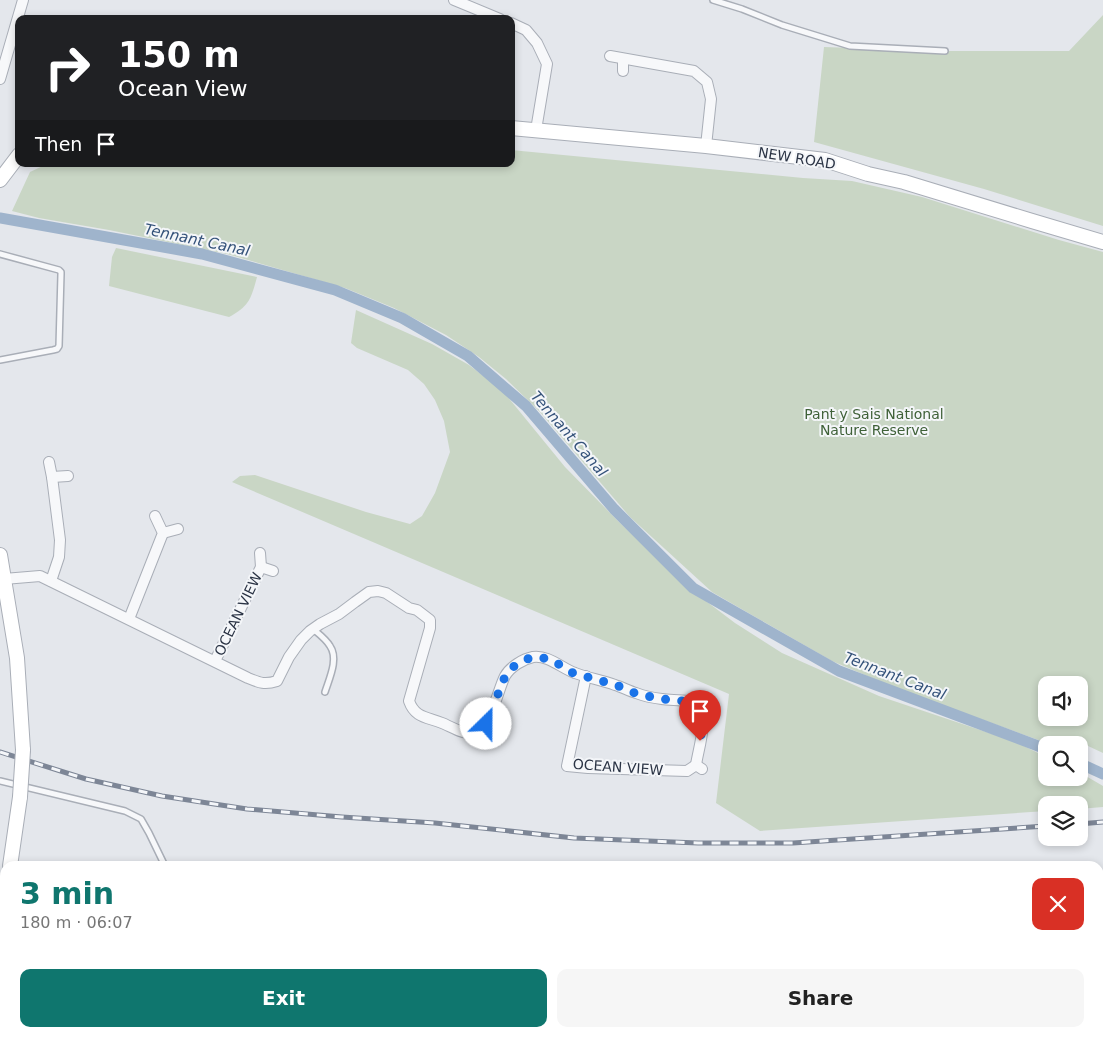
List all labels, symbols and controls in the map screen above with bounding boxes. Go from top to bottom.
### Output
icon: right [35,35,100,100]
text: 150 m [118,35,240,75]
text: Ocean View [118,76,248,101]
icon: arrive [92,130,120,158]
text: Then [35,133,82,155]
street label: NEW ROAD [757,144,837,172]
water label: Tennant Canal [143,220,252,260]
water label: Tennant Canal [527,388,612,481]
park label: Pant y Sais National Nature Reserve [804,406,944,438]
street label: OCEAN VIEW [211,570,265,658]
water label: Tennant Canal [842,648,949,704]
map controls [1038,676,1088,846]
button: sound [1038,676,1088,726]
pin [679,690,721,741]
position arrow [459,697,511,749]
icon: arrive [686,697,714,725]
button: search [1038,736,1088,786]
street label: OCEAN VIEW [572,756,664,778]
button: layers [1038,796,1088,846]
text: 3 min [20,876,114,911]
button: close [1032,878,1084,930]
text: 180 m · 06:07 [20,913,133,932]
button: Exit [20,969,547,1027]
button: Share [557,969,1084,1027]

